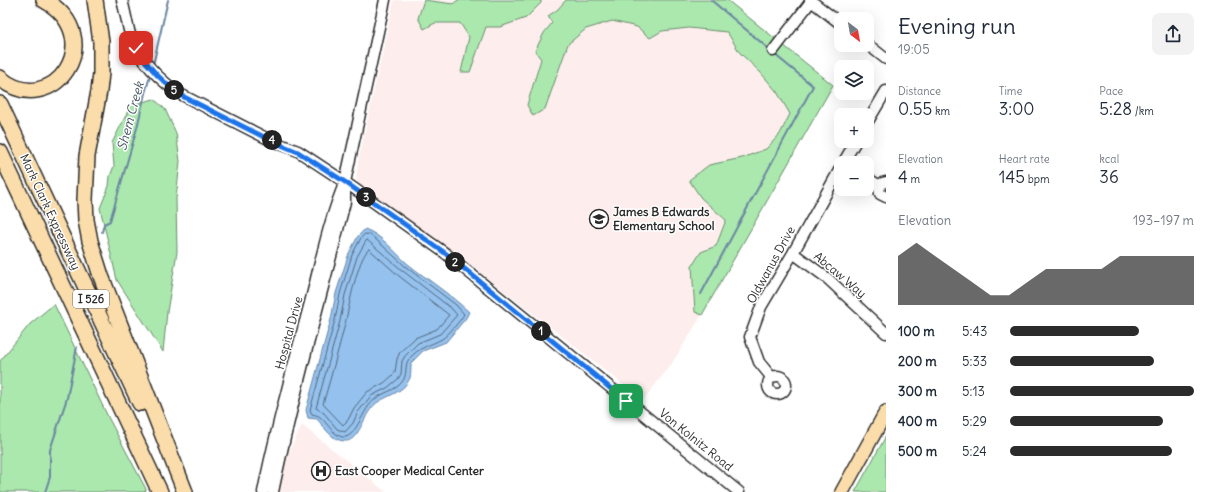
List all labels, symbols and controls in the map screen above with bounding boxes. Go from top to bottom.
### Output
north arrow [834,12,874,52]
map controls [834,12,874,196]
text: Evening run [898,12,1016,40]
button: share [1152,13,1194,55]
pin [119,31,153,65]
icon: check [125,37,147,59]
text: 19:05 [898,41,930,58]
button: layers [834,60,874,100]
water label: Shem Creek [113,79,148,152]
pin: 5 [164,80,184,100]
text: 5 [171,83,177,97]
text: Distance [898,84,941,98]
text: Time [999,84,1022,98]
text: Pace [1099,84,1123,98]
text: 0.55 [898,98,932,120]
text: 3:00 [999,98,1035,120]
text: 5:28 [1099,98,1132,120]
text: km [932,104,950,118]
text: /km [1132,104,1154,118]
button: + [834,108,874,148]
pin: 4 [262,130,282,150]
text: 4 [269,133,275,147]
street label: Mark Clark Expressway [17,151,84,272]
text: Elevation [898,152,943,166]
text: Heart rate [999,152,1050,166]
text: kcal [1099,152,1119,166]
button: − [834,156,874,196]
text: 4 [898,166,908,188]
text: 145 [999,166,1025,188]
text: 36 [1099,166,1119,188]
text: m [908,172,920,186]
text: bpm [1025,172,1050,186]
pin: 3 [356,187,376,207]
text: 3 [363,190,369,204]
place label: James B Edwards Elementary School [613,204,715,234]
school or university icon: James B Edwards Elementary School [588,208,610,230]
text: Elevation [898,212,951,229]
text: 193–197 m [1133,212,1194,229]
street label: Oldwanus Drive [743,224,798,306]
street label: Abcaw Way [811,248,870,301]
pin: 2 [445,252,465,272]
text: 2 [452,255,458,269]
road number: I 526 [73,290,109,308]
street label: Hospital Drive [272,295,305,371]
pin: 1 [531,321,551,341]
text: 100 m [898,323,935,340]
text: 5:43 [962,323,987,340]
text: 1 [539,324,543,338]
text: 200 m [898,353,937,370]
text: 5:33 [962,353,987,370]
text: 300 m [898,383,937,400]
text: 5:13 [962,383,985,400]
pin [609,384,643,418]
icon: arrive [615,390,637,412]
street label: Von Kolnitz Road [656,405,736,474]
text: 400 m [898,413,937,430]
text: 5:29 [962,413,987,430]
text: 500 m [898,443,937,460]
text: 5:24 [962,443,987,460]
hospital icon: East Cooper Medical Center [310,460,332,482]
place label: East Cooper Medical Center [335,463,484,479]

